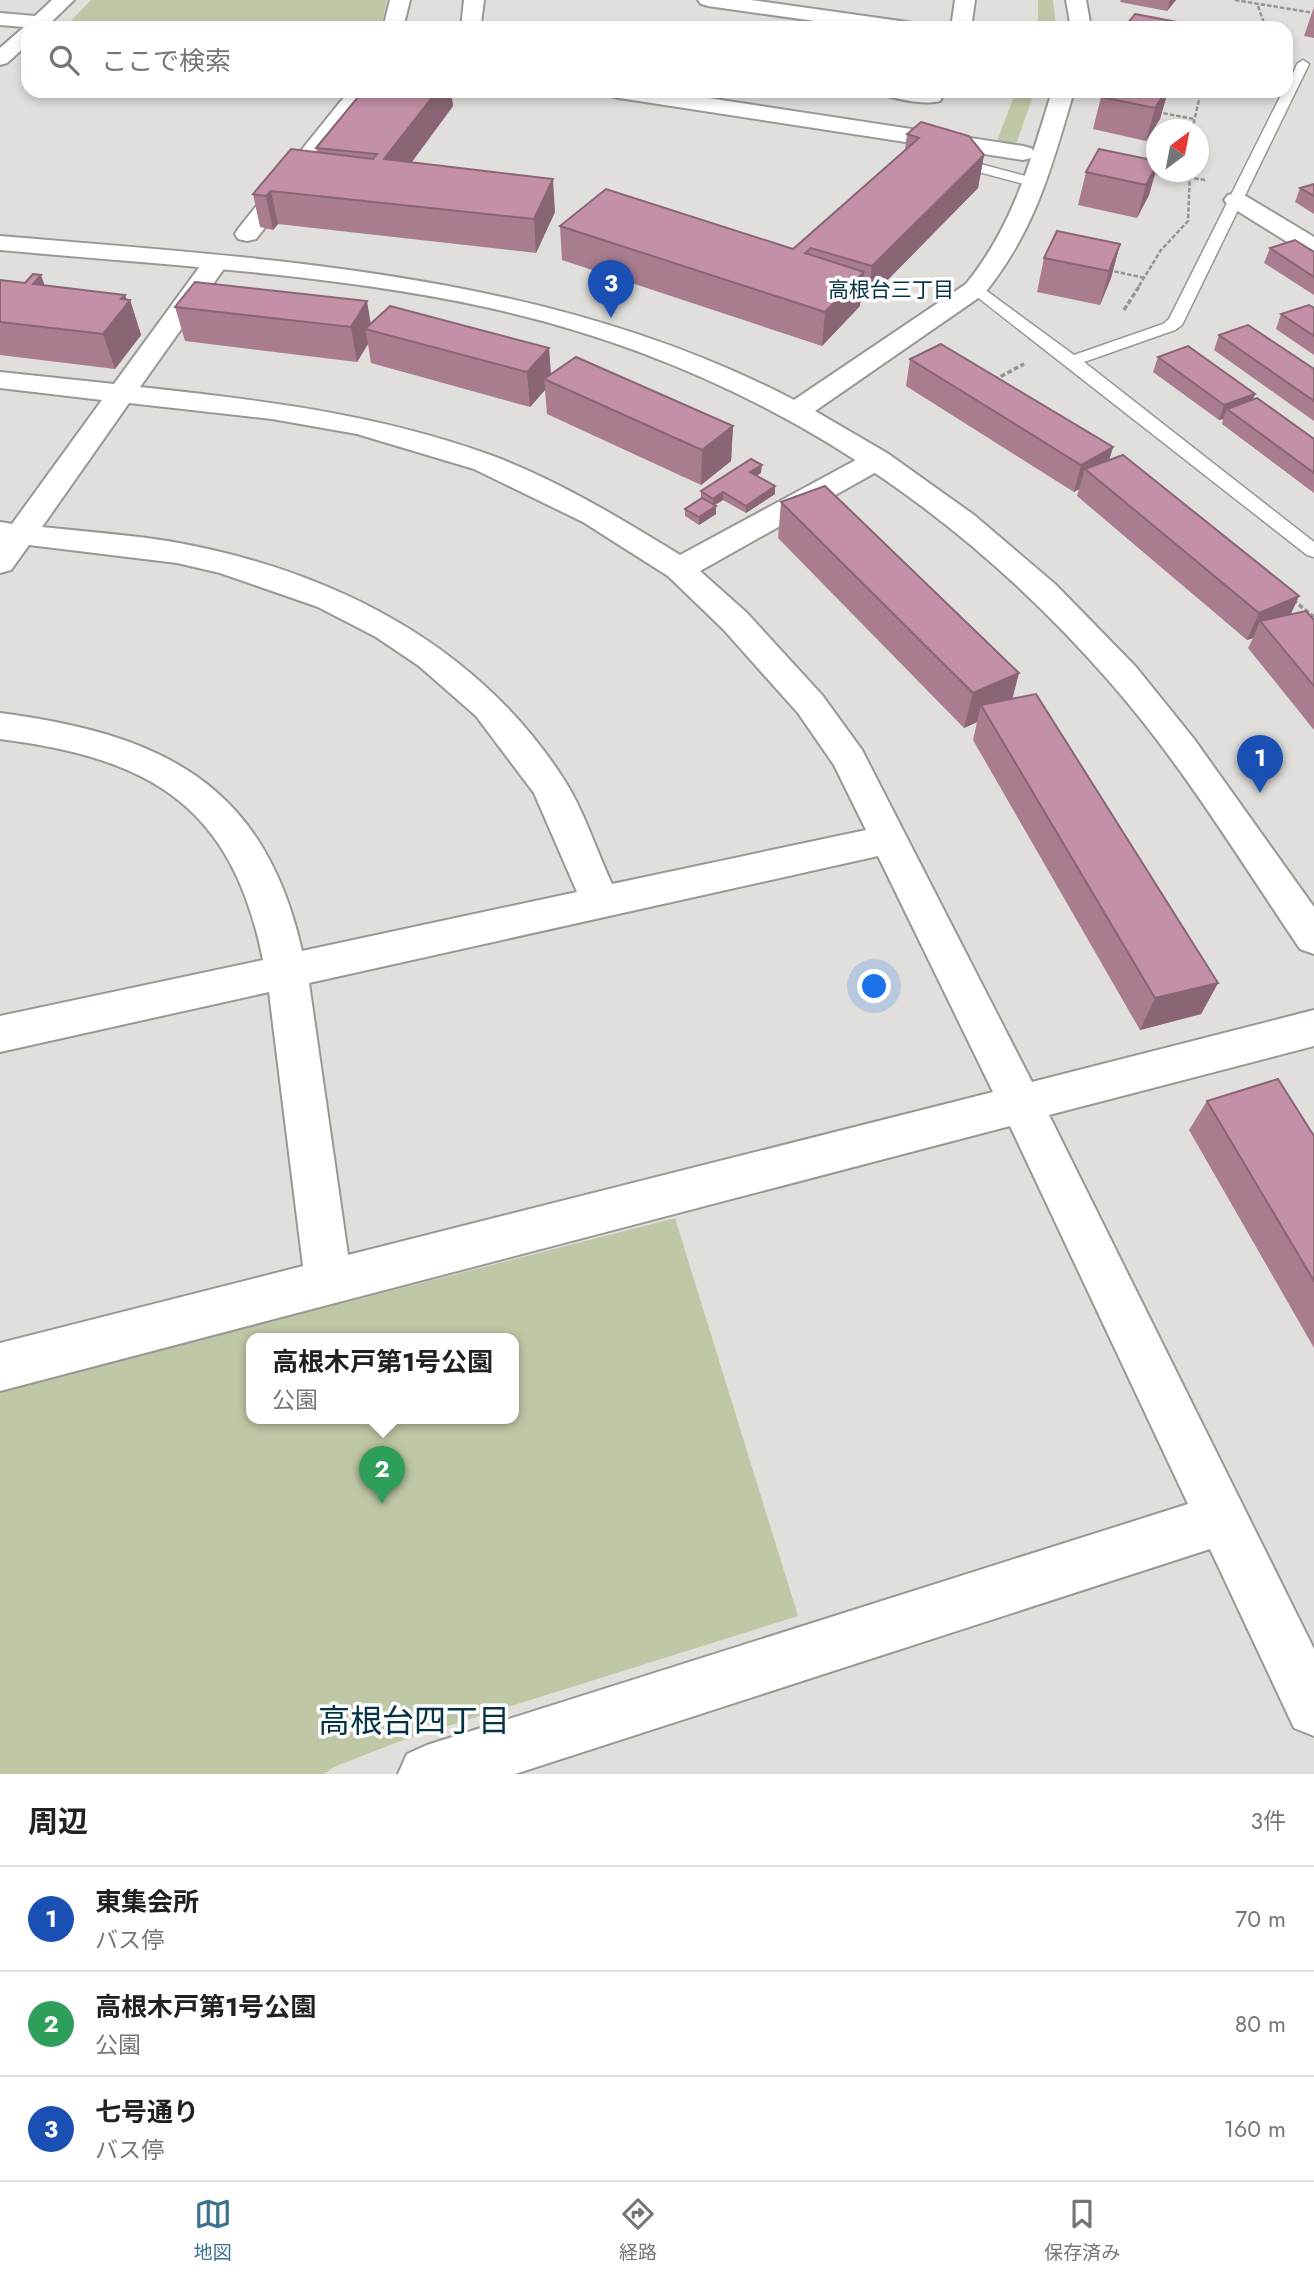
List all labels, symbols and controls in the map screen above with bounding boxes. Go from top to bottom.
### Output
search box [21,21,1293,98]
icon: search [45,41,83,79]
text: ここで検索 [101,42,231,80]
north arrow [1146,119,1209,182]
pin: 3 [588,260,634,318]
district label: 高根台三丁目 [828,275,954,305]
pin: 1 [1237,735,1283,793]
your location [857,969,891,1003]
popup [246,1333,519,1424]
text: 高根木戸第1号公園 [272,1343,493,1381]
text: 公園 [272,1383,318,1417]
pin: 2 [359,1446,405,1504]
district label: 高根台四丁目 [318,1698,510,1744]
text: 周辺 [28,1800,88,1843]
text: 3件 [1250,1804,1286,1838]
text: 東集会所 [95,1883,199,1921]
text: 1 [45,1902,57,1936]
text: 70 m [1235,1902,1286,1936]
text: バス停 [95,1923,164,1957]
text: 高根木戸第1号公園 [95,1988,316,2026]
text: 2 [43,2007,59,2041]
text: 80 m [1235,2007,1286,2041]
text: 公園 [95,2028,141,2062]
text: 七号通り [95,2093,199,2131]
text: 3 [44,2112,58,2146]
text: 160 m [1224,2112,1286,2146]
text: バス停 [95,2133,164,2167]
tab: 地図 [194,2195,232,2266]
tab: 経路 [619,2195,657,2266]
tab: 保存済み [1044,2195,1120,2266]

